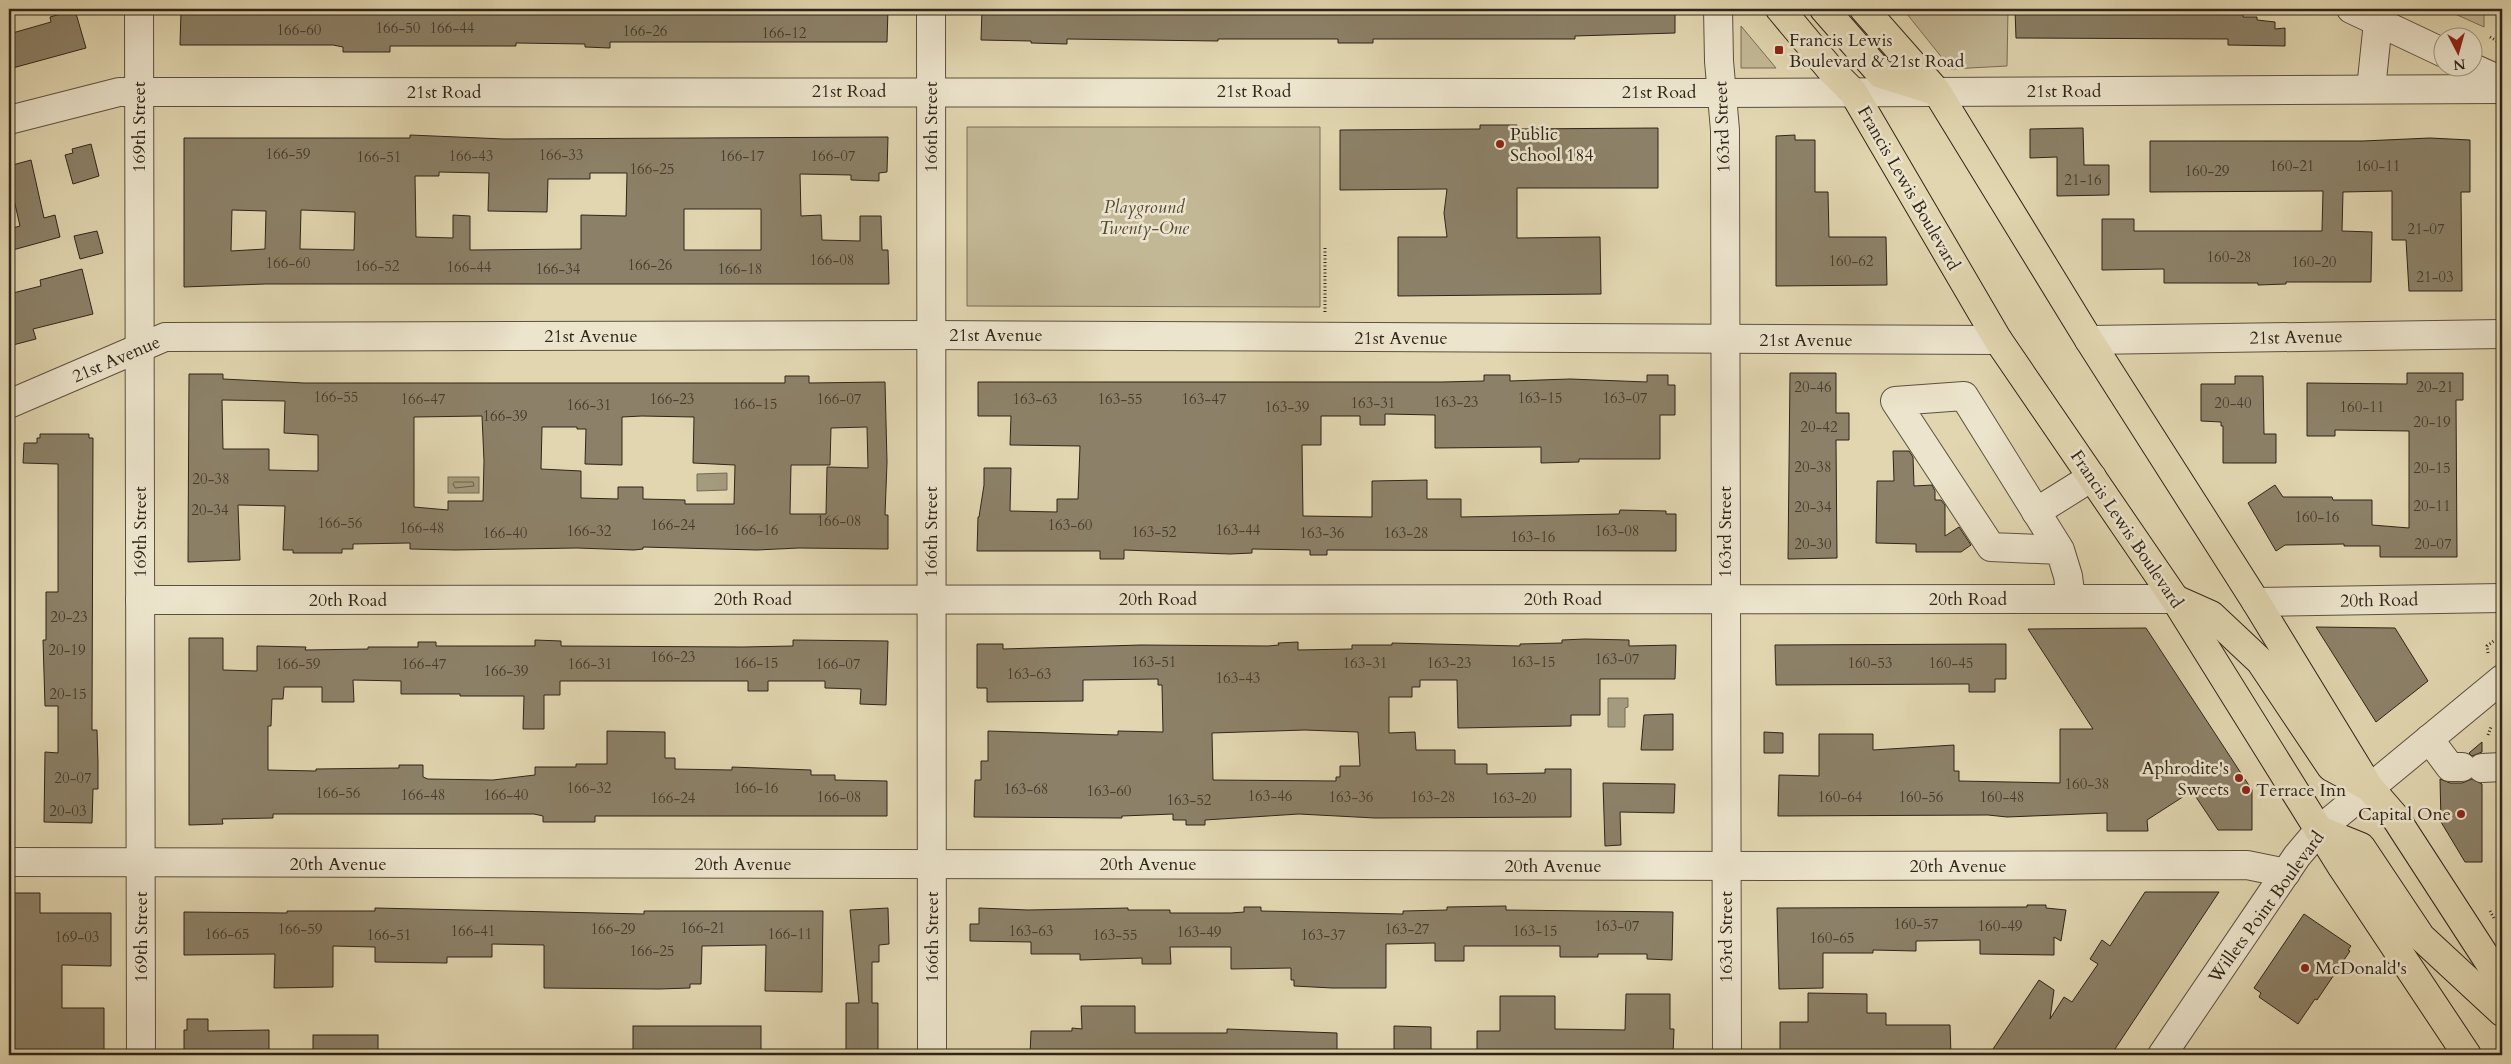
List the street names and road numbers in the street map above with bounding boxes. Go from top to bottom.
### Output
street label: 21st Road [812,79,887,104]
street label: 21st Road [1217,79,1292,104]
street label: 21st Road [2027,79,2102,104]
street label: 21st Road [407,80,482,105]
street label: 21st Road [1622,80,1697,105]
street label: 163rd Street [1708,80,1737,173]
street label: 169th Street [127,81,152,173]
street label: 166th Street [919,81,944,173]
street label: Francis Lewis Boulevard [1851,101,1966,275]
street label: 21st Avenue [949,323,1043,348]
street label: 21st Avenue [544,324,638,349]
street label: 21st Avenue [2249,324,2343,351]
street label: 21st Avenue [1354,326,1448,351]
street label: 21st Avenue [1759,328,1853,353]
street label: 21st Avenue [68,330,164,389]
street label: Francis Lewis Boulevard [2064,445,2189,614]
street label: 169th Street [128,486,153,578]
street label: 166th Street [919,486,944,578]
street label: 163rd Street [1713,486,1738,578]
street label: 20th Road [714,587,793,612]
street label: 20th Road [1119,587,1198,612]
street label: 20th Road [1524,587,1603,612]
street label: 20th Road [1929,587,2008,612]
street label: 20th Road [2340,587,2419,614]
street label: 20th Road [309,588,388,613]
street label: Willets Point Boulevard [2202,826,2330,989]
street label: 20th Avenue [289,852,387,877]
street label: 20th Avenue [694,852,792,877]
street label: 20th Avenue [1099,852,1197,877]
street label: 20th Avenue [1504,854,1602,879]
street label: 20th Avenue [1909,854,2007,879]
street label: 169th Street [129,891,154,983]
street label: 166th Street [920,891,945,983]
street label: 163rd Street [1714,891,1739,983]

